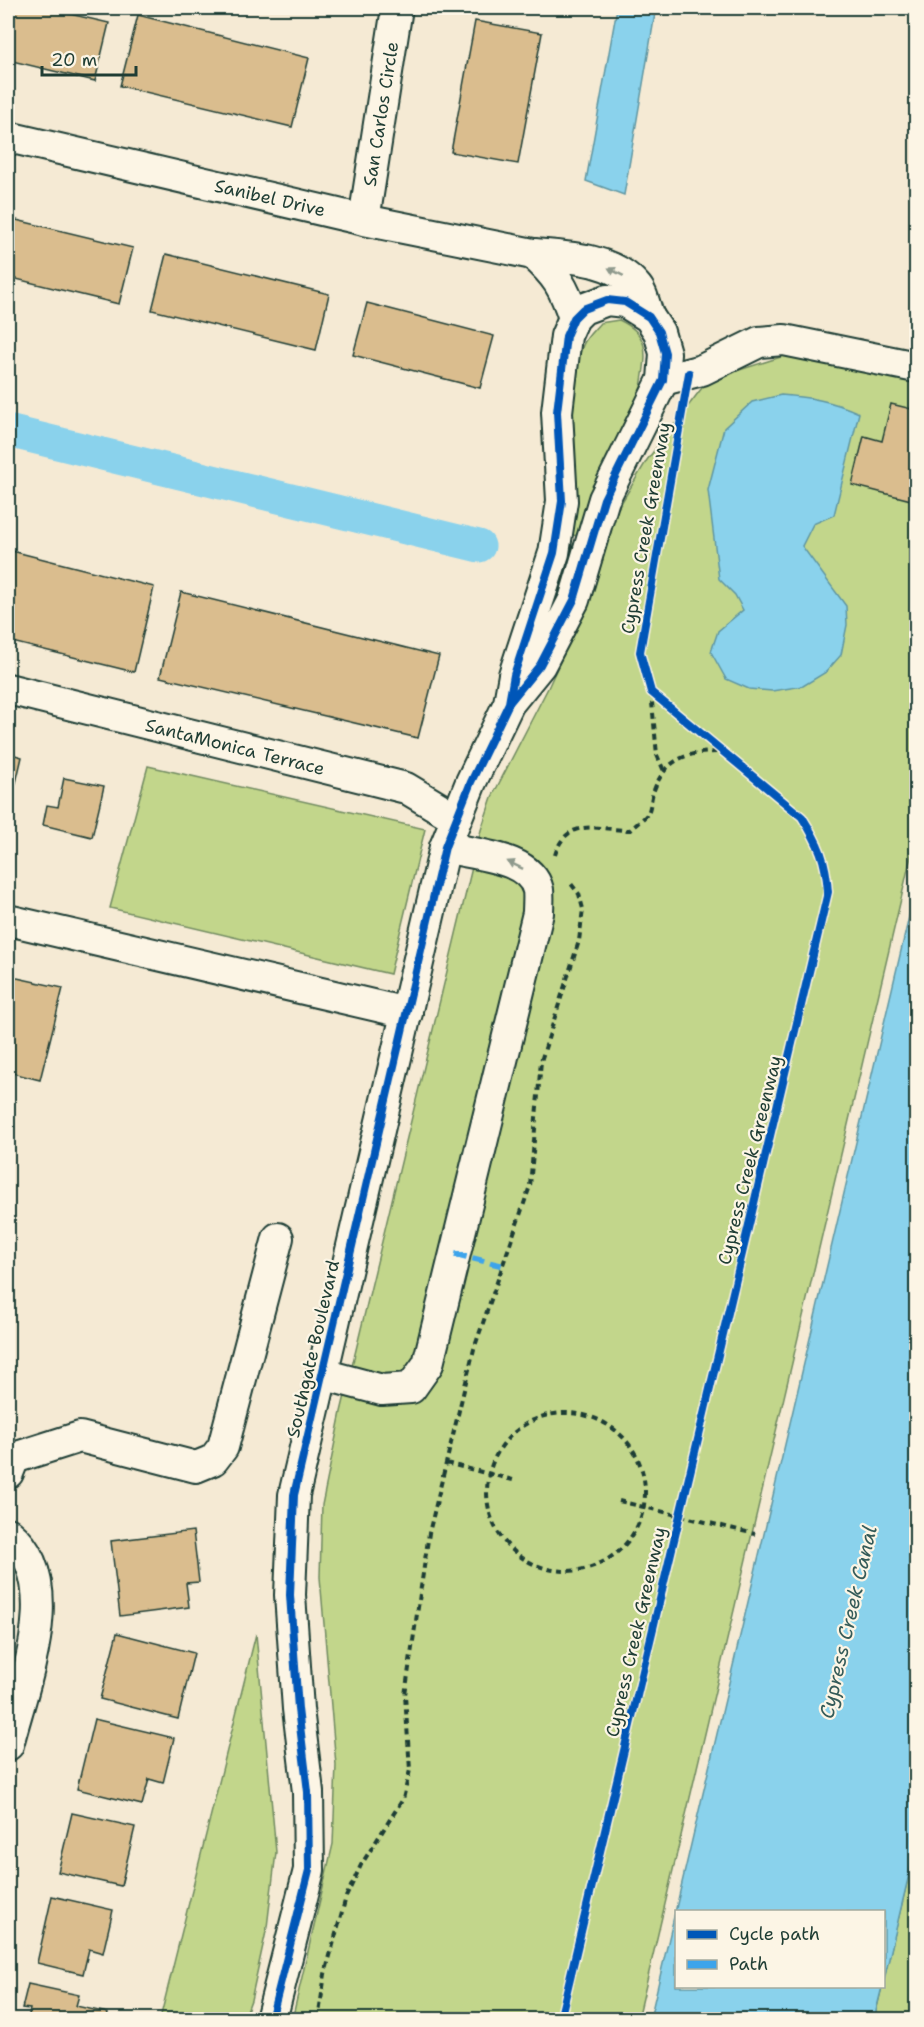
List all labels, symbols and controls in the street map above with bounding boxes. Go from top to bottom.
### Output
scale bar [42,39,136,77]
street label: San Carlos Circle [358,40,404,188]
text: 20 m [51,48,97,72]
street label: Sanibel Drive [212,174,328,222]
one-way arrow [607,268,624,277]
street label: Cypress Creek Greenway [616,420,676,636]
street label: SantaMonica Terrace [143,713,327,781]
one-way arrow [507,861,524,870]
street label: Cypress Creek Greenway [712,1053,788,1267]
street label: Southgate Boulevard [281,1258,345,1440]
water label: Cypress Creek Canal [813,1523,883,1721]
street label: Cypress Creek Greenway [600,1525,672,1739]
legend [675,1910,885,1988]
text: Cycle path [729,1922,820,1946]
text: Path [729,1952,768,1976]

